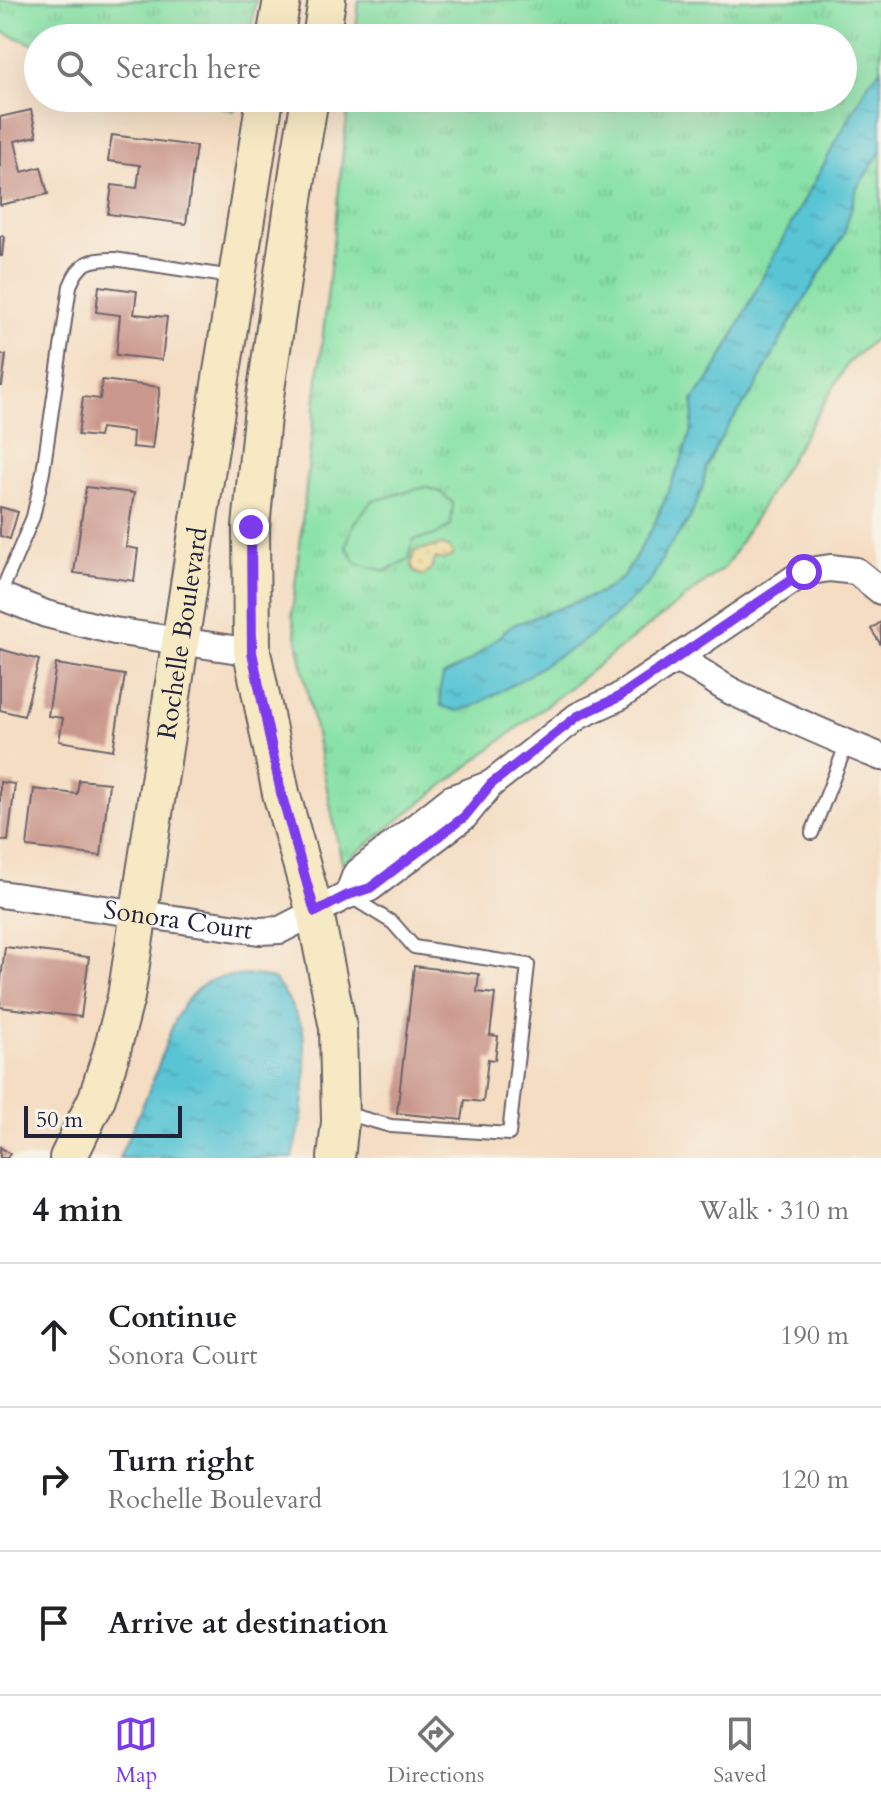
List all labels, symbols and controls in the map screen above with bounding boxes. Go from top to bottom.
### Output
search box [24,24,857,112]
icon: search [52,46,96,90]
text: Search here [116,48,261,89]
route end [233,509,269,545]
street label: Rochelle Boulevard [149,524,216,742]
route start [786,554,822,590]
street label: Sonora Court [102,892,255,948]
scale bar [24,1102,182,1138]
text: 50 m [36,1105,83,1135]
text: 4 min [32,1187,123,1233]
text: Walk · 310 m [699,1193,849,1228]
text: Continue [108,1297,237,1338]
icon: ahead [32,1313,76,1357]
text: 190 m [780,1318,849,1353]
text: Sonora Court [108,1338,258,1373]
text: Turn right [108,1441,254,1482]
icon: right [32,1457,76,1501]
text: 120 m [780,1462,849,1497]
text: Rochelle Boulevard [108,1482,322,1517]
icon: arrive [32,1601,76,1645]
text: Arrive at destination [108,1603,388,1644]
tab: Map [114,1712,158,1790]
tab: Directions [387,1712,484,1790]
tab: Saved [713,1712,767,1790]

